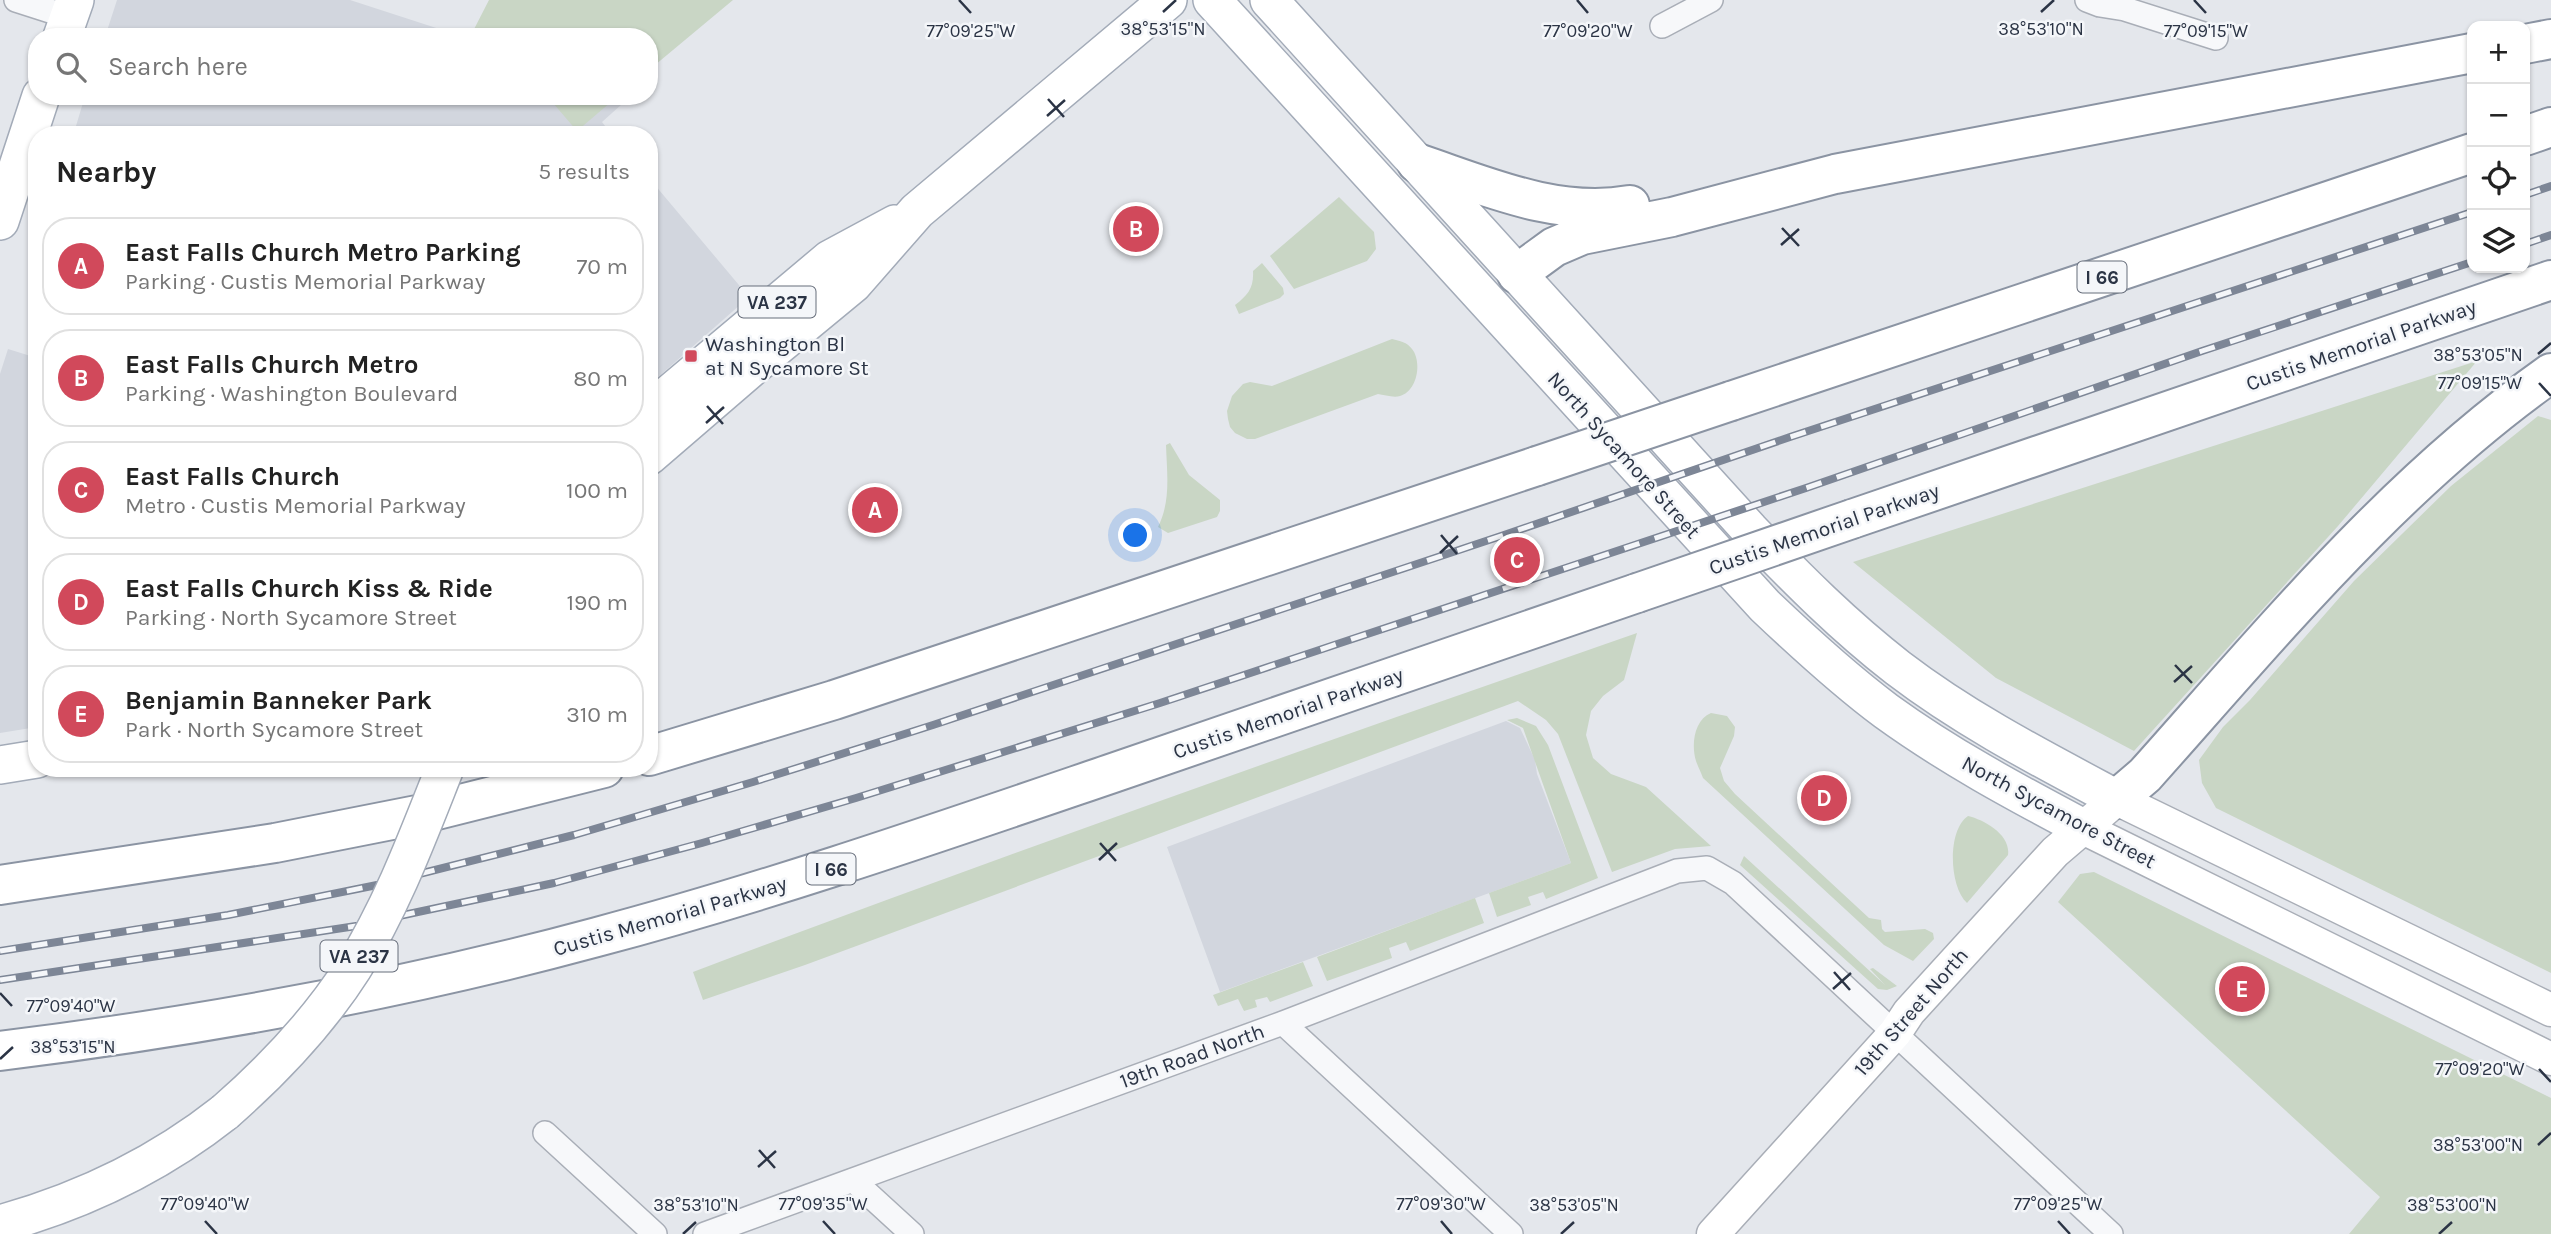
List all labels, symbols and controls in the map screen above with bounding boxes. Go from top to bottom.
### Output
text: 38°53'15"N [1121,18,1205,40]
text: 38°53'10"N [1998,18,2084,40]
text: 77°09'25"W [927,20,1015,42]
text: 77°09'20"W [1543,20,1633,42]
text: 77°09'15"W [2164,20,2248,42]
map controls [2467,21,2530,273]
button: + [2467,21,2530,84]
search box [28,28,658,105]
icon: search [52,48,90,86]
text: Search here [108,51,248,82]
button: − [2467,84,2530,147]
button: locate [2467,147,2530,210]
text: Nearby [56,154,156,190]
text: 5 results [538,158,630,185]
pin: B [1113,203,1159,255]
button: layers [2467,210,2530,273]
text: East Falls Church Metro Parking [125,237,521,268]
text: A [74,253,88,280]
text: 70 m [577,253,628,280]
road number: I 66 [2078,262,2126,292]
text: Parking · Custis Memorial Parkway [125,268,485,295]
road number: VA 237 [738,286,816,318]
street label: Custis Memorial Parkway [2243,294,2479,396]
place label: Washington Bl at N Sycamore St [705,332,869,380]
text: 38°53'05"N [2433,344,2523,366]
marker: Washington Bl at N Sycamore St [683,348,699,364]
text: East Falls Church Metro [125,349,418,380]
text: B [74,365,88,392]
text: 80 m [573,365,628,392]
street label: North Sycamore Street [1543,367,1705,543]
text: 77°09'15"W [2438,372,2522,394]
text: Parking · Washington Boulevard [125,380,458,407]
text: East Falls Church [125,461,340,492]
text: C [74,477,88,504]
text: 100 m [566,477,628,504]
street label: Custis Memorial Parkway [1706,478,1942,580]
pin: A [852,484,898,536]
text: Metro · Custis Memorial Parkway [125,492,466,519]
your location [1118,518,1152,552]
pin: C [1494,534,1540,586]
text: East Falls Church Kiss & Ride [125,573,493,604]
text: D [73,589,89,616]
text: 190 m [566,589,628,616]
text: Parking · North Sycamore Street [125,604,457,631]
street label: Custis Memorial Parkway [1170,662,1406,764]
text: Benjamin Banneker Park [125,685,432,716]
text: E [74,701,88,728]
text: 310 m [566,701,628,728]
text: Park · North Sycamore Street [125,716,423,743]
street label: North Sycamore Street [1958,751,2160,873]
pin: D [1801,772,1847,824]
road number: I 66 [806,854,856,884]
street label: Custis Memorial Parkway [550,871,790,961]
road number: VA 237 [320,940,398,972]
street label: 19th Street North [1849,943,1973,1081]
pin: E [2219,963,2265,1015]
text: 77°09'40"W [27,995,115,1017]
street label: 19th Road North [1116,1019,1268,1093]
text: 38°53'15"N [31,1036,115,1058]
text: 77°09'20"W [2435,1058,2525,1080]
text: 38°53'00"N [2433,1134,2523,1156]
text: 77°09'40"W [161,1193,249,1215]
text: 77°09'35"W [779,1193,867,1215]
text: 77°09'30"W [1396,1193,1486,1215]
text: 77°09'25"W [2014,1193,2102,1215]
text: 38°53'10"N [653,1194,739,1216]
text: 38°53'05"N [1529,1194,1619,1216]
text: 38°53'00"N [2407,1194,2497,1216]

